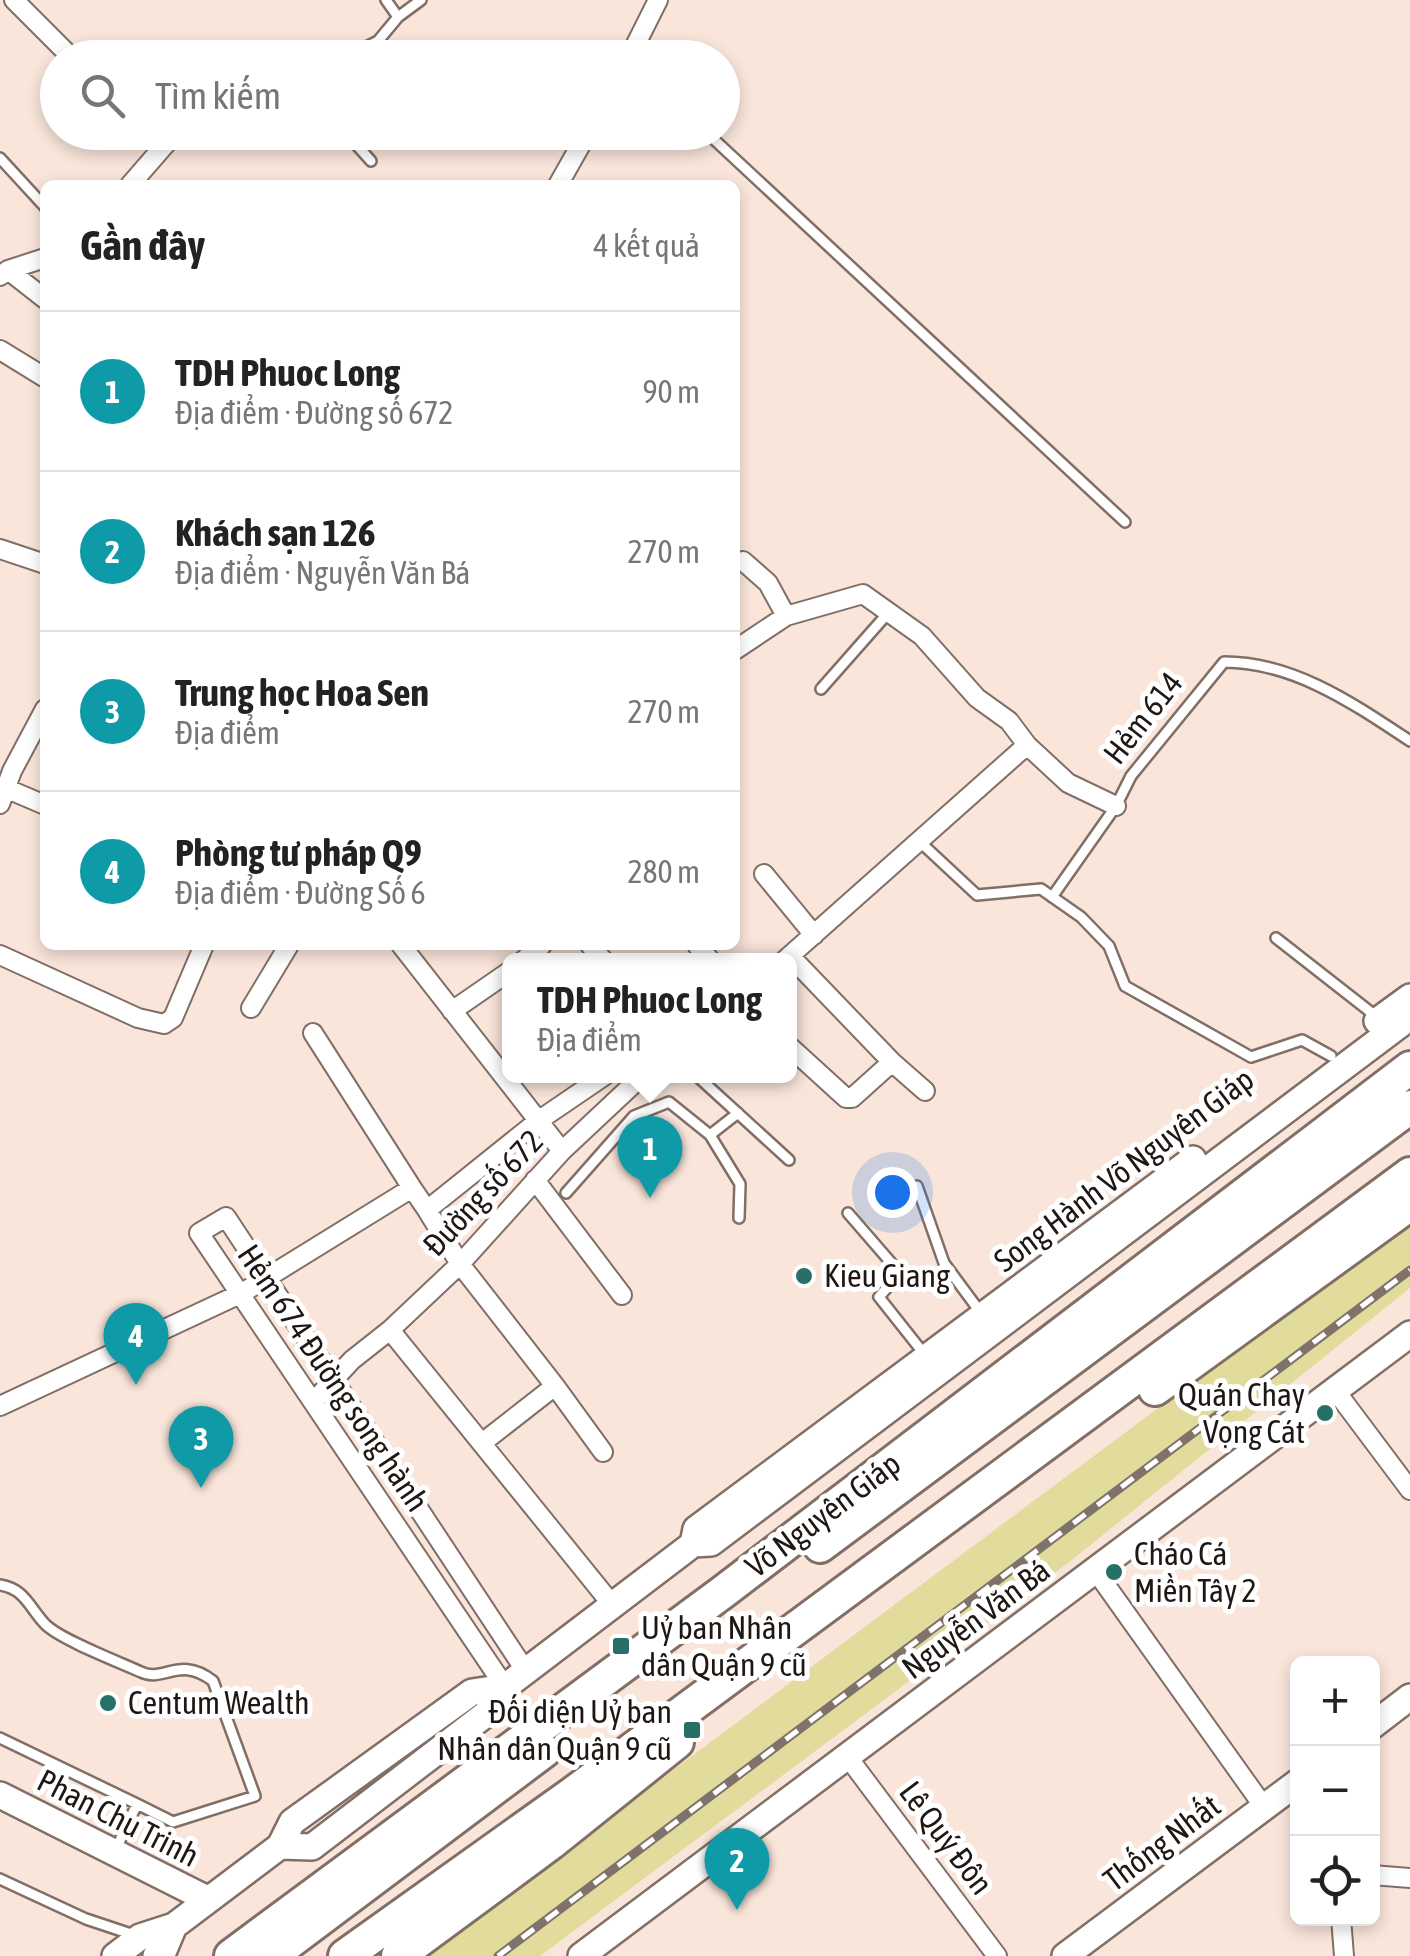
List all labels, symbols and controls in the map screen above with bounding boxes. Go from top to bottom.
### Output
search box [40,40,740,150]
icon: search [75,68,130,123]
text: Tìm kiếm [155,74,281,117]
text: Gần đây [80,221,205,269]
text: 4 kết quả [594,227,700,264]
text: TDH Phuoc Long [175,351,400,394]
text: 1 [105,373,120,410]
text: 90 m [642,373,700,410]
text: Địa điểm · Đường số 672 [175,394,453,431]
text: Khách sạn 126 [175,511,376,554]
text: 2 [105,533,120,570]
text: 270 m [627,533,700,570]
text: Địa điểm · Nguyễn Văn Bá [175,554,470,591]
street label: Hẻm 614 [1095,665,1190,771]
text: Trung học Hoa Sen [175,671,429,714]
text: 3 [105,693,120,730]
text: 270 m [627,693,700,730]
text: Địa điểm [175,714,280,751]
text: Phòng tư pháp Q9 [175,831,422,874]
text: 4 [105,853,120,890]
text: 280 m [627,853,700,890]
text: Địa điểm · Đường Số 6 [175,874,425,911]
popup [502,953,797,1083]
text: TDH Phuoc Long [537,978,762,1021]
text: Địa điểm [537,1021,642,1058]
street label: Song Hành Võ Nguyên Giáp [987,1060,1261,1279]
pin: 1 [618,1116,682,1198]
street label: Đường số 672 [415,1122,550,1263]
your location [867,1167,918,1218]
street label: Hẻm 674 Đường song hành [230,1237,436,1518]
place label: Kieu Giang [824,1257,950,1294]
marker: Kieu Giang [793,1265,815,1287]
pin: 4 [104,1302,168,1385]
place label: Quán Chay Vọng Cát [1178,1376,1305,1450]
marker: Quán Chay Vọng Cát [1314,1402,1336,1424]
pin: 3 [168,1406,234,1488]
street label: Võ Nguyên Giáp [738,1444,907,1585]
place label: Cháo Cá Miền Tây 2 [1134,1535,1257,1609]
street label: Nguyễn Văn Bá [895,1551,1057,1686]
marker: Cháo Cá Miền Tây 2 [1103,1561,1125,1583]
place label: Uỷ ban Nhân dân Quận 9 cũ [641,1609,807,1683]
marker: Uỷ ban Nhân dân Quận 9 cũ [610,1635,632,1657]
map controls [1290,1656,1380,1926]
button: + [1290,1656,1380,1746]
place label: Centum Wealth [128,1684,309,1721]
marker: Centum Wealth [97,1692,119,1714]
place label: Đối diện Uỷ ban Nhân dân Quận 9 cũ [437,1693,672,1767]
marker: Đối diện Uỷ ban Nhân dân Quận 9 cũ [681,1719,703,1741]
button: − [1290,1746,1380,1836]
street label: Phan Chu Trinh [32,1761,205,1874]
street label: Lê Quý Đôn [892,1774,1001,1901]
street label: Thống Nhất [1096,1787,1227,1898]
pin: 2 [704,1828,770,1910]
button: locate [1290,1836,1380,1926]

